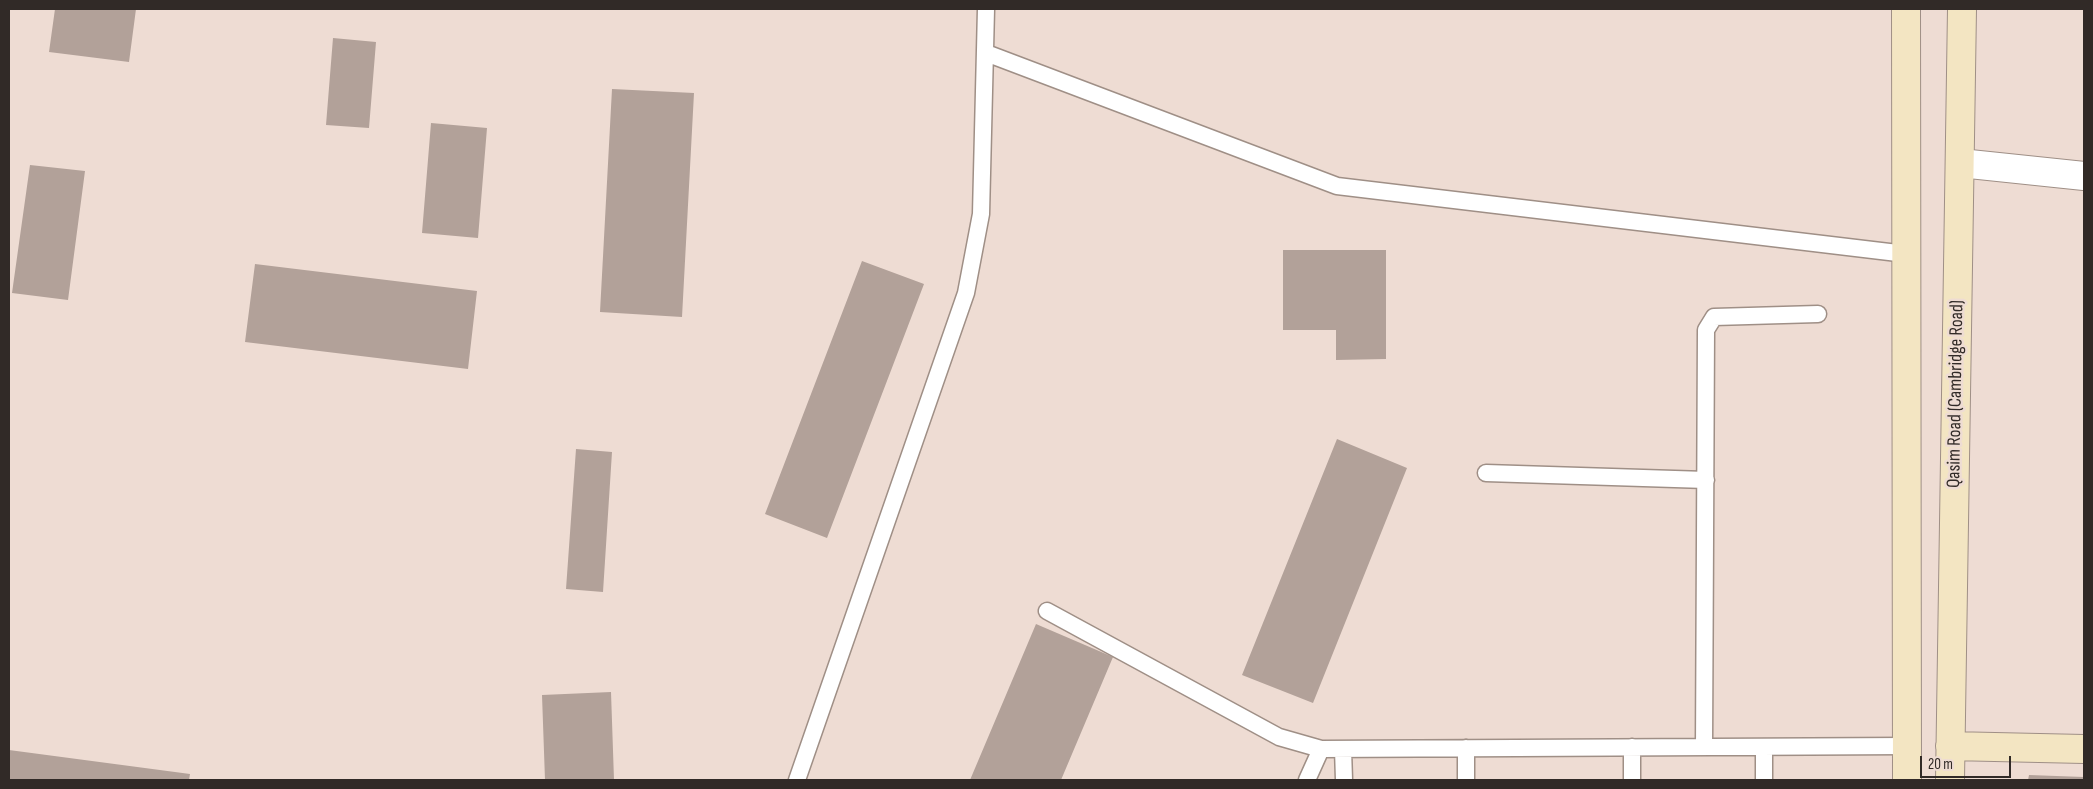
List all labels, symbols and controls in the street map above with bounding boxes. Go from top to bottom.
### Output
street label: Qasim Road (Cambridge Road) [1943,300,1969,488]
scale bar [1923,746,2014,778]
text: 20 m [1928,755,1953,774]

